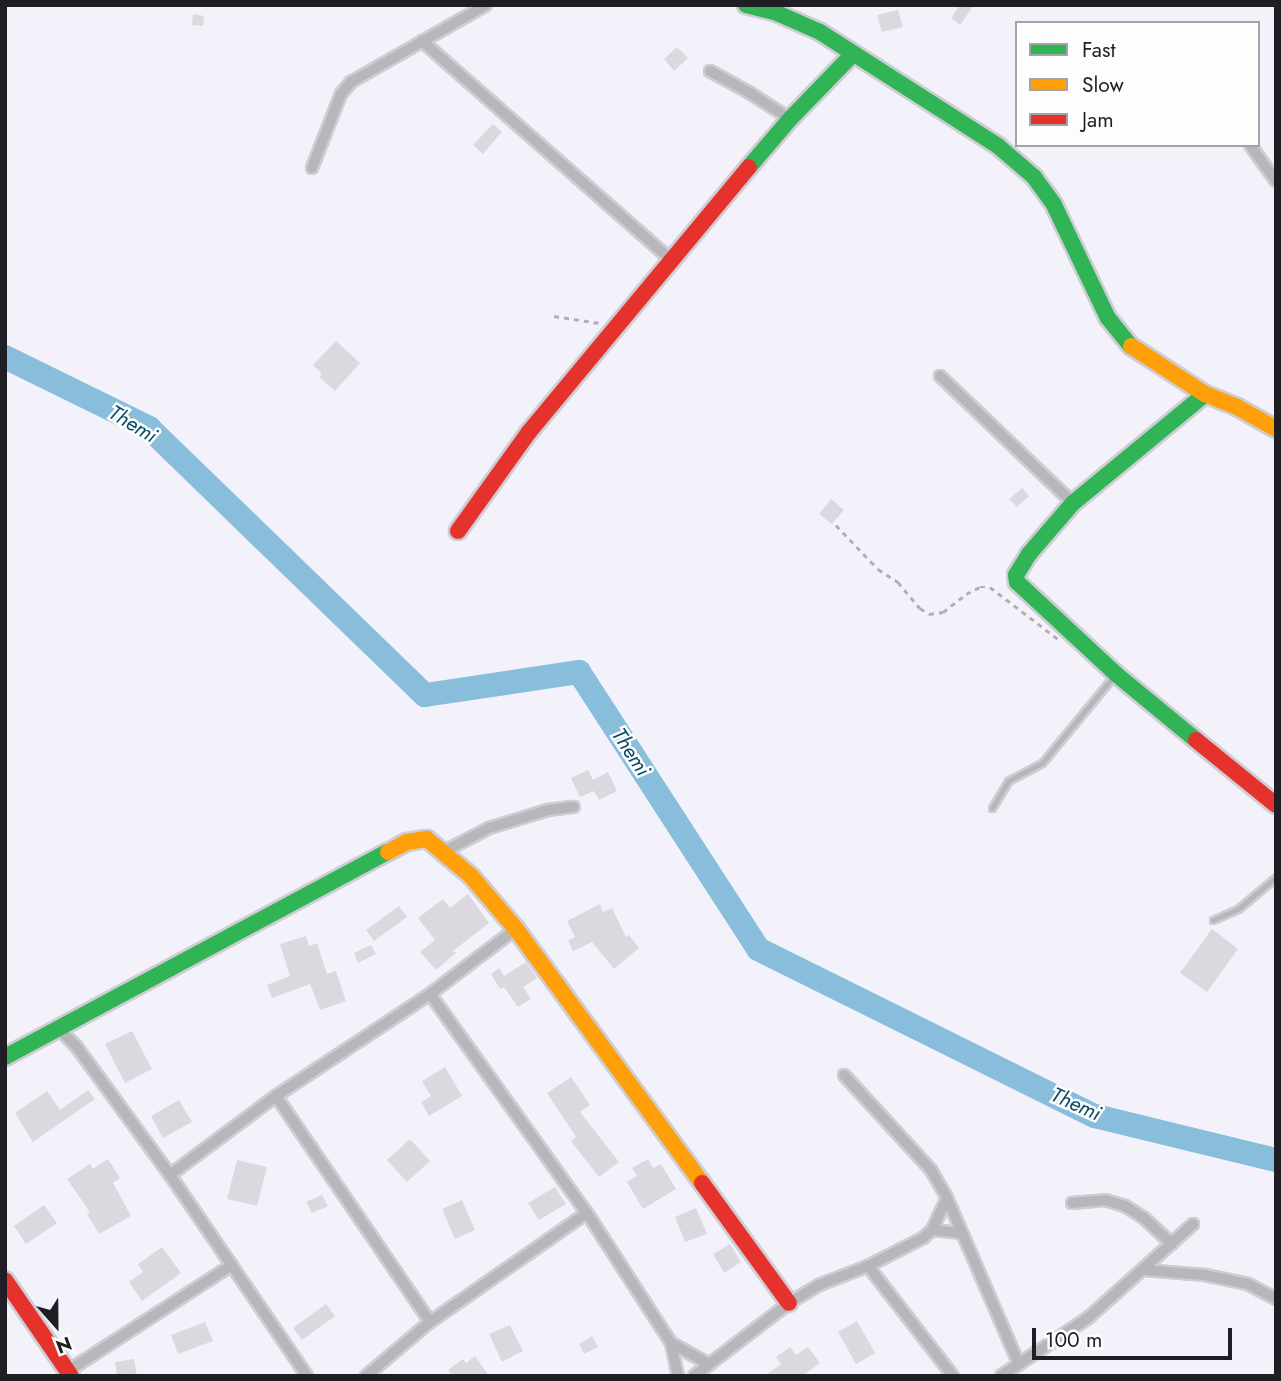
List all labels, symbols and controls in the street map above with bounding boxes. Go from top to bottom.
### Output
legend [1015,21,1260,147]
text: Fast [1082,35,1115,65]
text: Slow [1082,70,1124,100]
text: Jam [1082,105,1114,135]
water label: Themi [104,400,162,448]
water label: Themi [606,723,656,781]
water label: Themi [1047,1082,1105,1126]
north arrow [21,1290,91,1360]
scale bar [1036,1314,1236,1358]
text: 100 m [1045,1325,1102,1355]
text: N [52,1330,76,1360]

